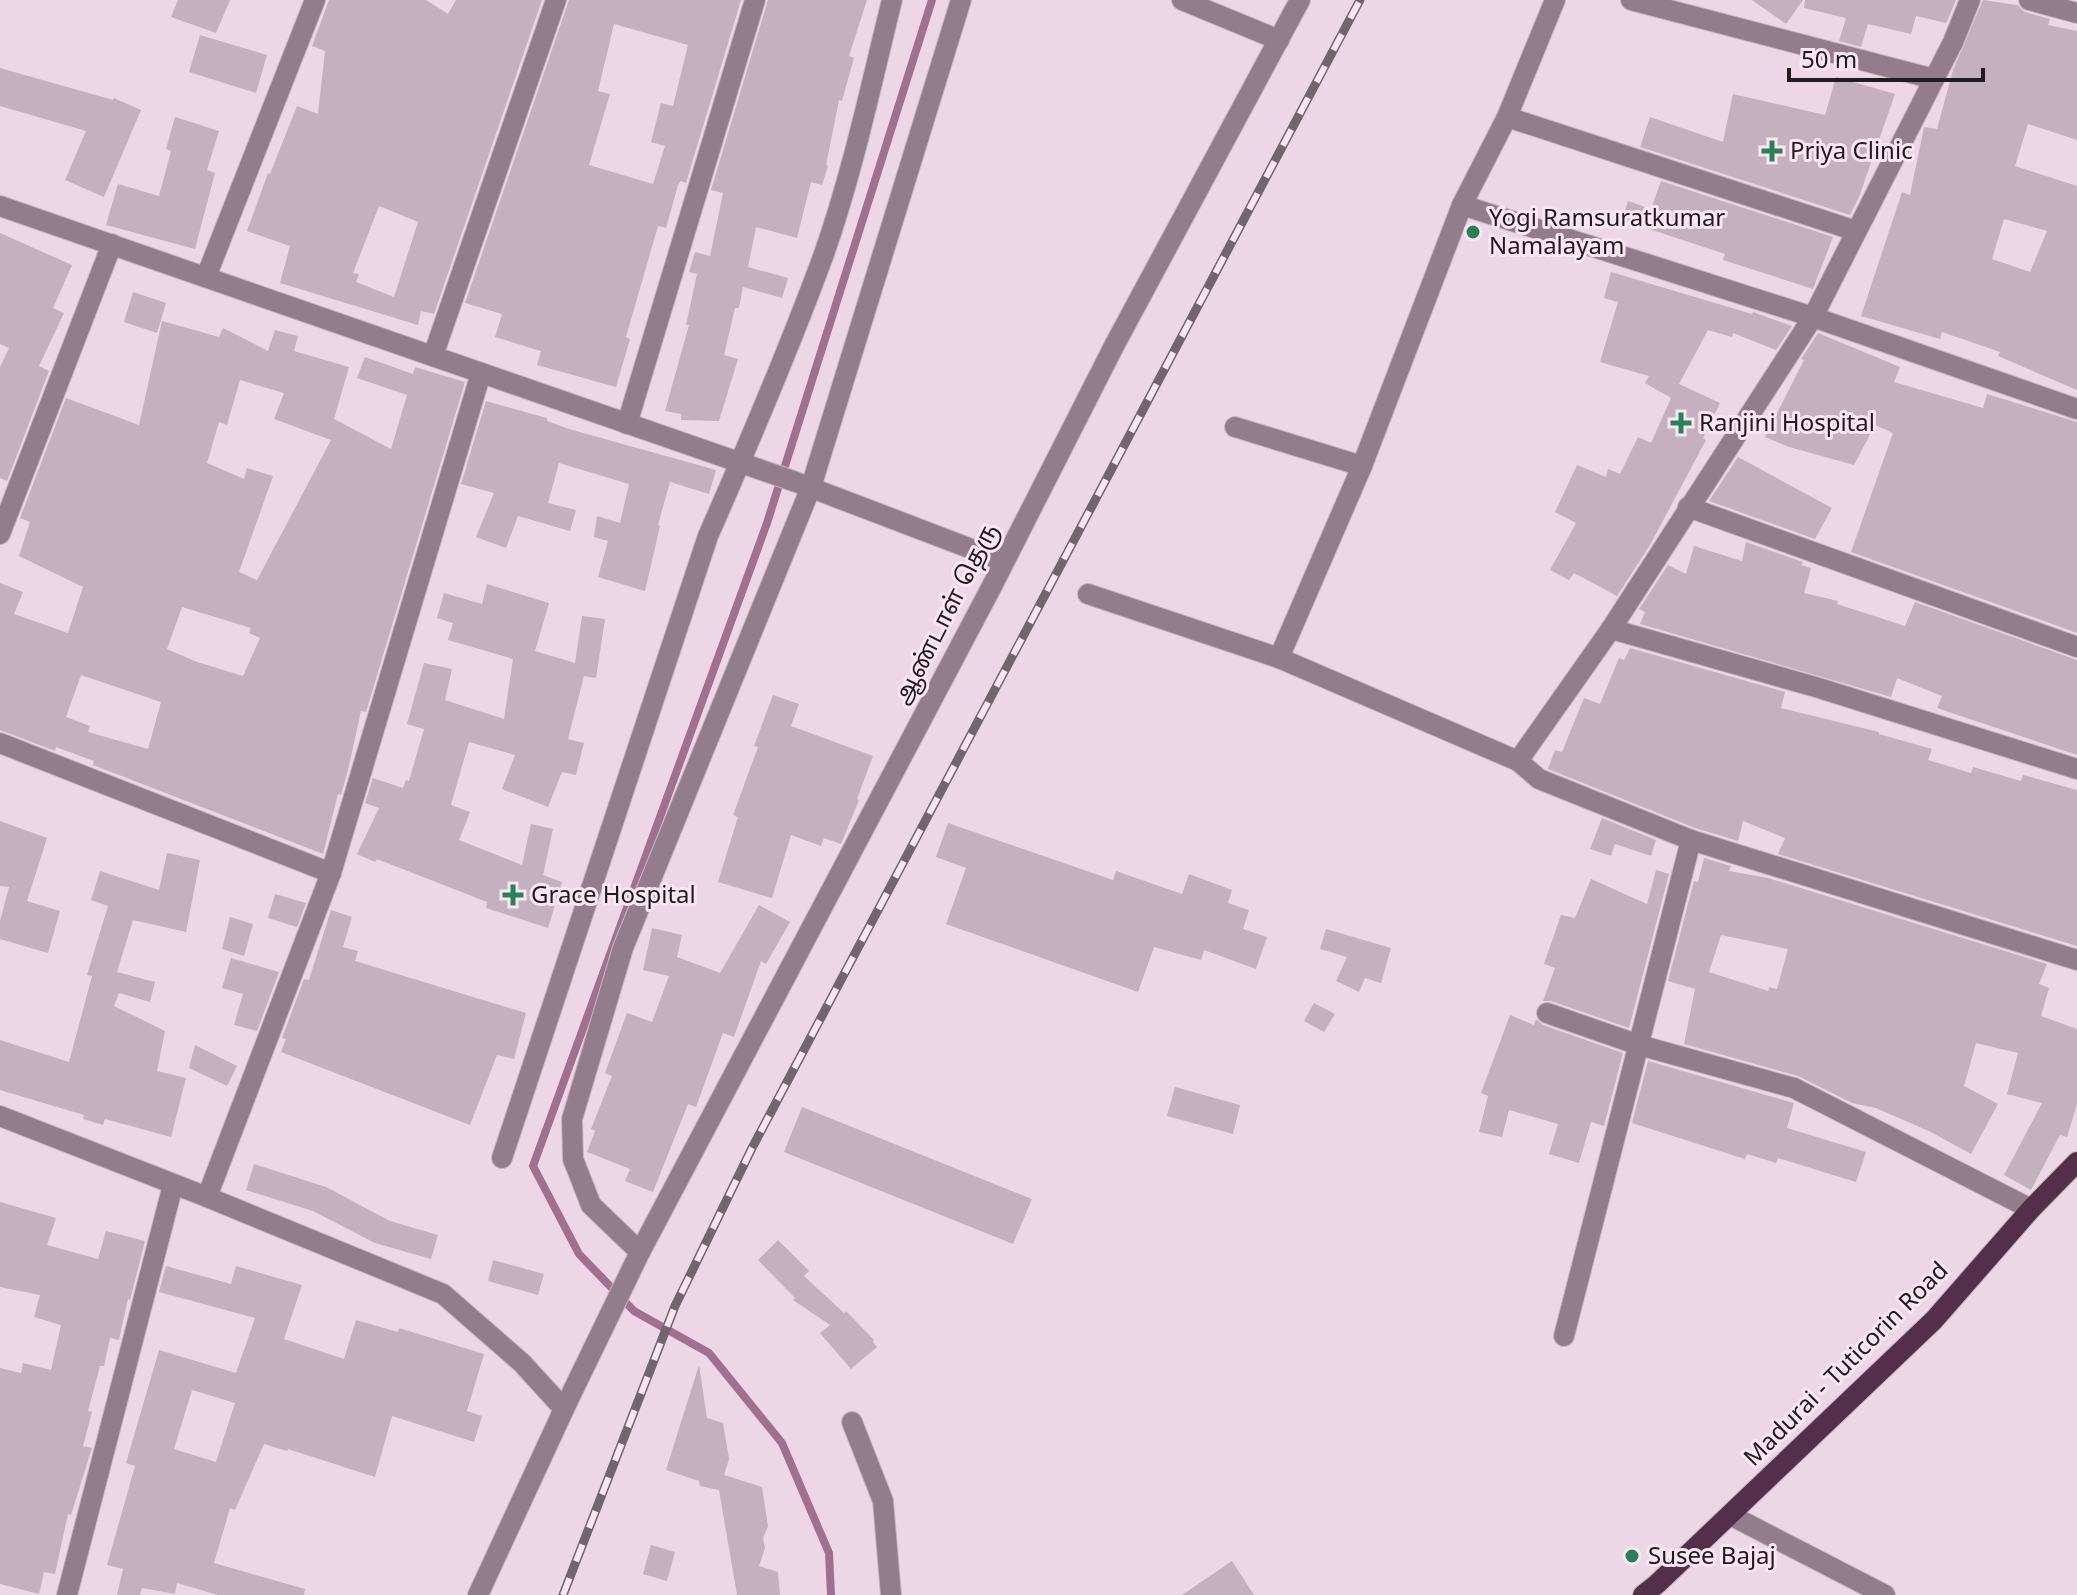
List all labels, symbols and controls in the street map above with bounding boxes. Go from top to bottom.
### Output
scale bar [1789,32,1983,82]
text: 50 m [1801,42,1857,75]
place label: Priya Clinic [1790,133,1913,166]
marker: Priya Clinic [1761,140,1783,162]
place label: Yogi Ramsuratkumar Namalayam [1489,200,1725,261]
marker: Yogi Ramsuratkumar Namalayam [1464,223,1482,241]
place label: Ranjini Hospital [1699,405,1875,438]
marker: Ranjini Hospital [1670,412,1692,434]
street label: ஆண்டாள் தெரு [885,517,1006,710]
place label: Grace Hospital [531,877,696,910]
marker: Grace Hospital [502,884,524,906]
street label: Madurai - Tuticorin Road [1735,1253,1954,1472]
place label: Susee Bajaj [1648,1538,1776,1571]
marker: Susee Bajaj [1623,1547,1641,1565]

